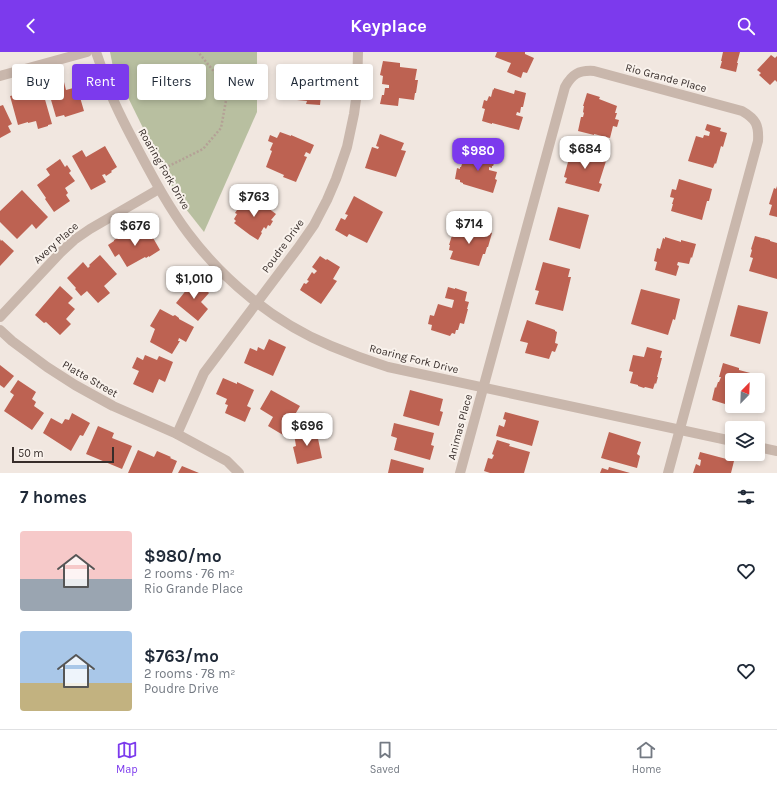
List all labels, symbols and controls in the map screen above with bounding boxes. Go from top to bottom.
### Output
icon: back [20,15,42,37]
text: Keyplace [350,15,427,37]
icon: search [735,15,757,37]
street label: Rio Grande Place [624,61,708,95]
chip: Buy [12,64,64,100]
chip: Rent [72,64,129,100]
chip: Filters [137,64,206,100]
chip: New [214,64,268,100]
chip: Apartment [276,64,373,100]
street label: Roaring Fork Drive [136,126,193,212]
pin: $684 [561,136,609,170]
pin: $980 [454,138,502,172]
text: $684 [569,141,602,156]
text: $980 [461,143,495,158]
pin: $763 [230,184,278,218]
text: $763 [238,189,270,204]
pin: $714 [445,211,493,245]
pin: $676 [111,213,159,247]
street label: Poudre Drive [259,216,307,275]
text: $714 [455,216,483,231]
text: $676 [119,218,151,233]
street label: Avery Place [31,219,81,266]
pin: $1,010 [161,266,227,300]
text: $1,010 [175,271,213,286]
street label: Roaring Fork Drive [368,342,460,376]
street label: Platte Street [60,358,120,400]
north arrow [725,373,765,413]
map controls [725,373,765,461]
street label: Animas Place [445,392,475,461]
pin: $696 [283,413,331,447]
text: $696 [291,418,323,433]
button: layers [725,421,765,461]
scale bar [12,445,114,464]
text: 50 m [18,447,44,460]
icon: filters [735,486,757,508]
text: 7 homes [20,487,87,507]
text: $980/mo [144,546,222,566]
icon: home [52,547,100,595]
icon: heart [735,560,757,582]
text: 2 rooms · 76 m² [144,566,235,581]
text: Rio Grande Place [144,581,243,596]
text: $763/mo [144,646,219,666]
icon: home [52,647,100,695]
icon: heart [735,660,757,682]
text: 2 rooms · 78 m² [144,666,236,681]
text: Poudre Drive [144,681,219,696]
tab: Map [116,739,138,776]
tab: Saved [370,739,400,776]
tab: Home [632,739,661,776]

